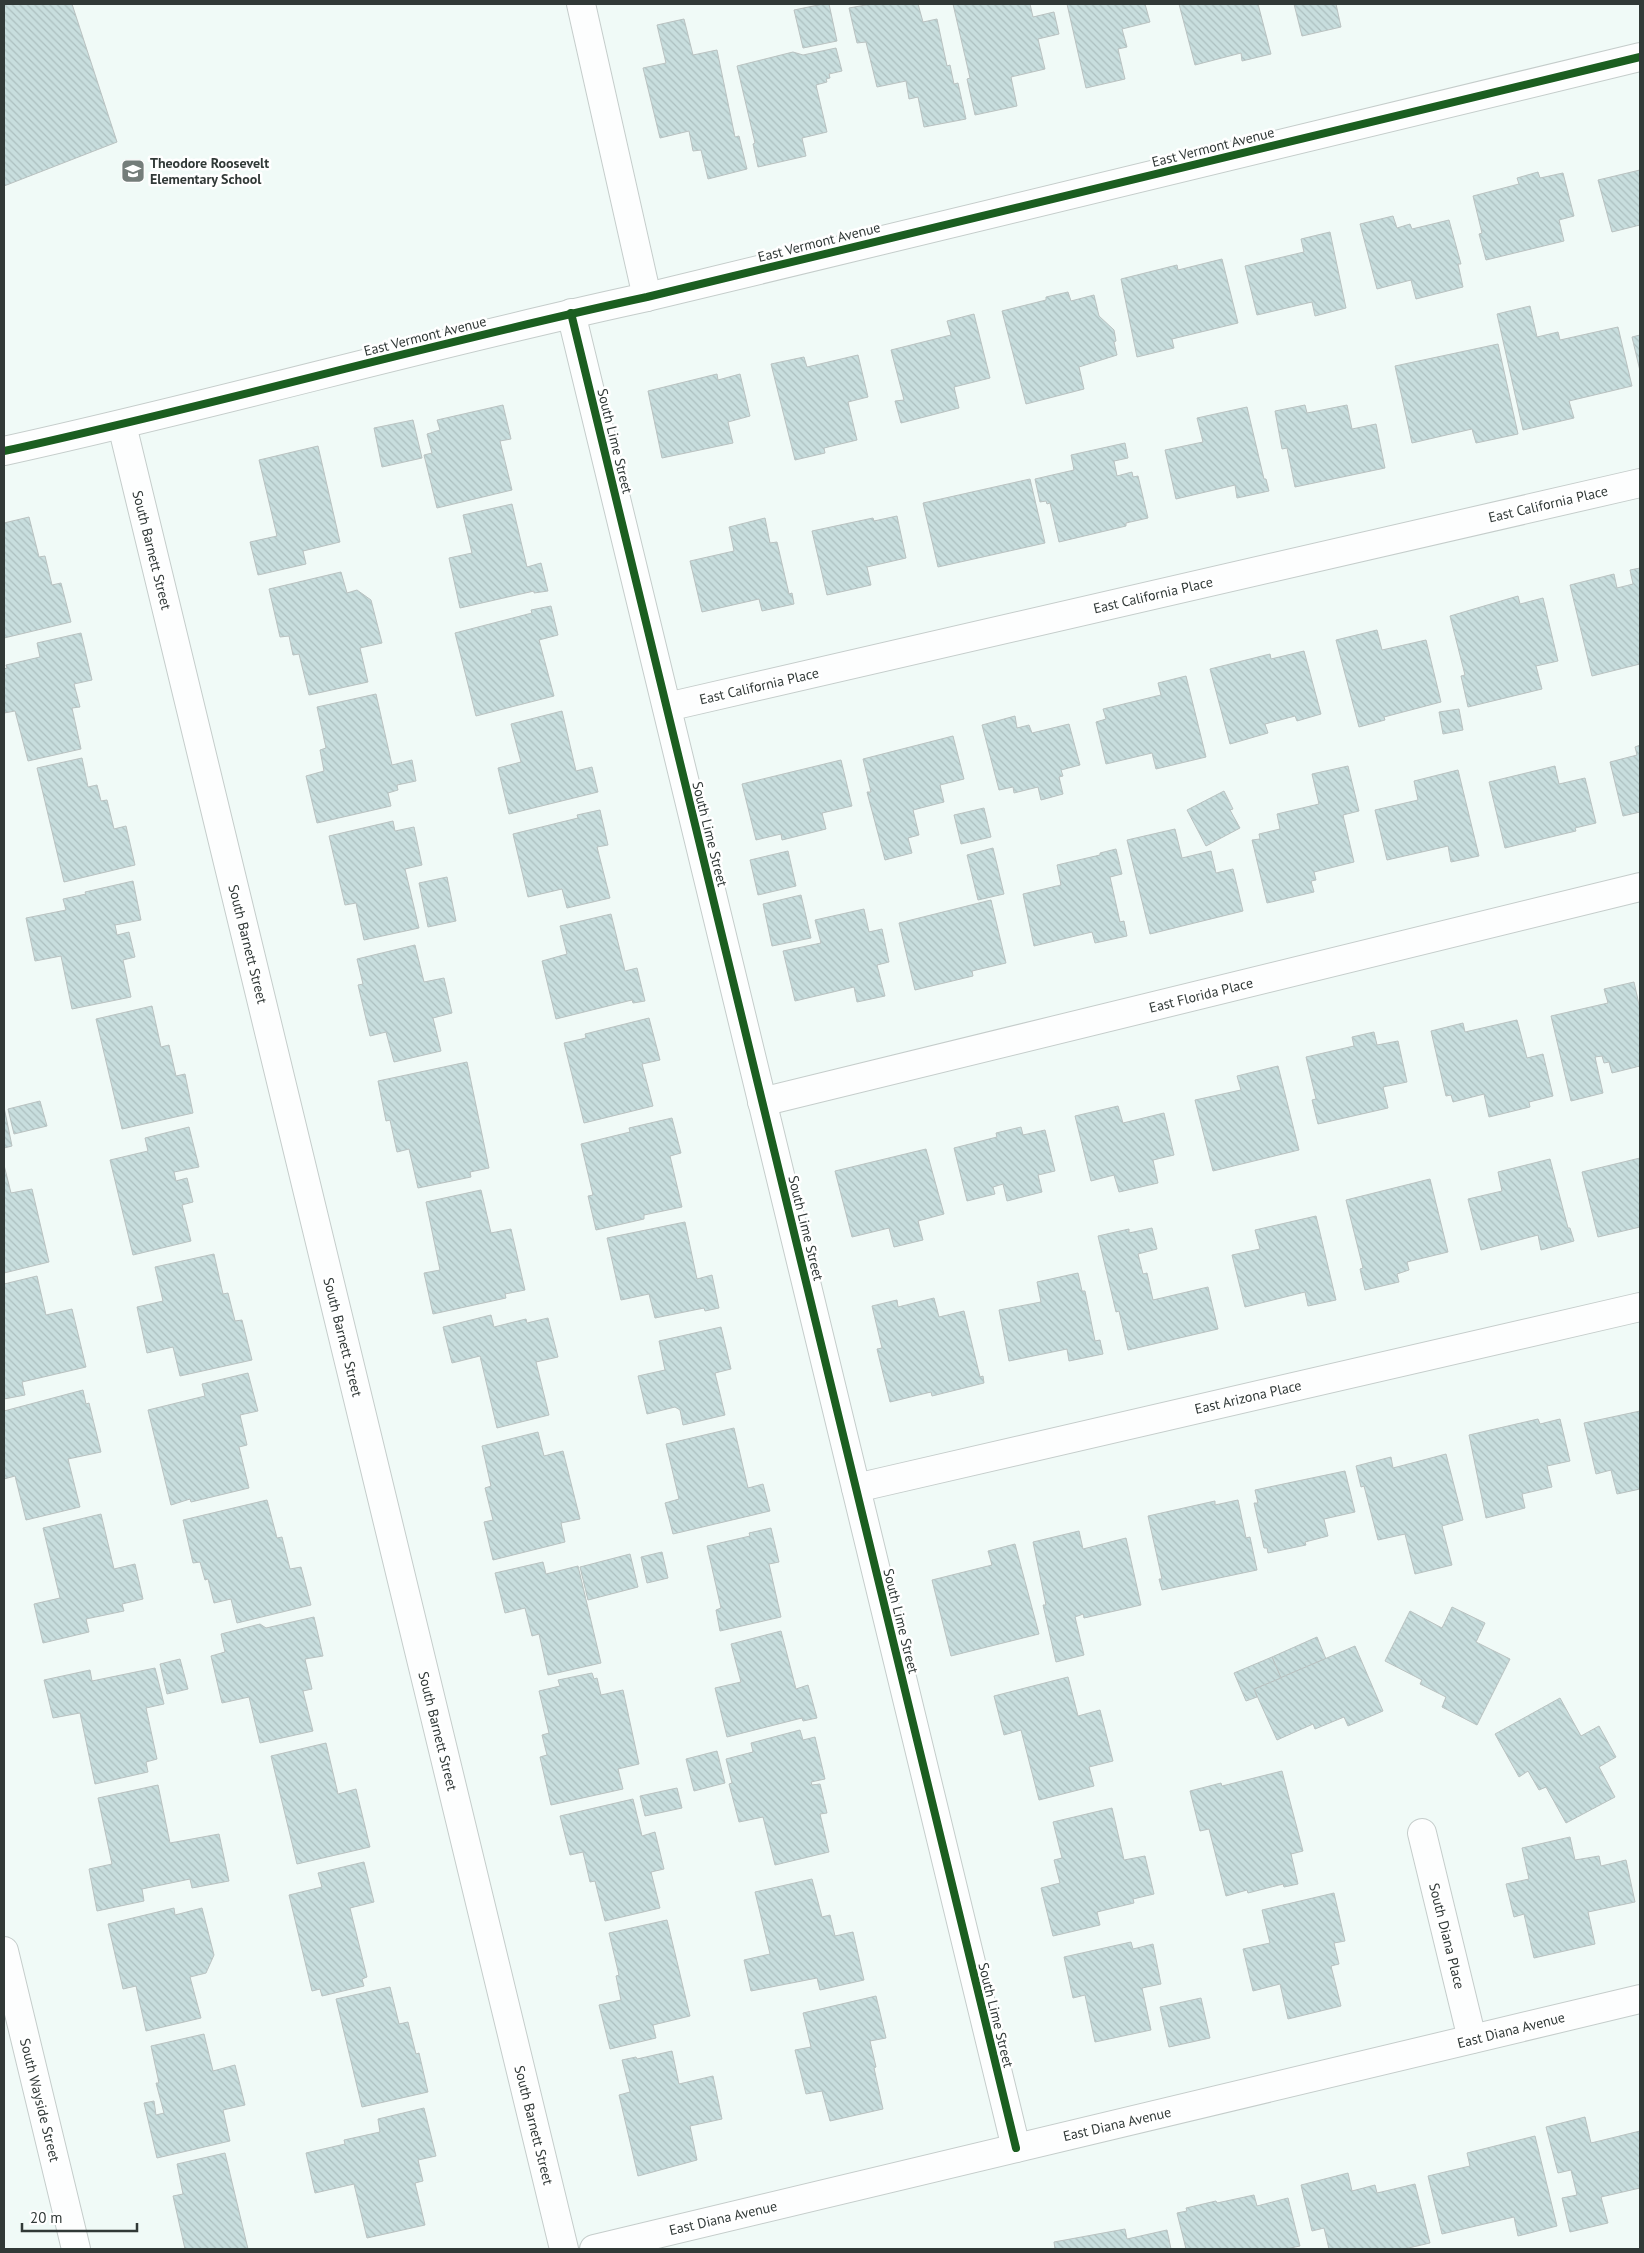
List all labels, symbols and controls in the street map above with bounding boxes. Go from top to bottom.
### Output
street label: East Vermont Avenue [1150,123,1276,171]
place label: Theodore Roosevelt Elementary School [150,154,269,188]
school or university icon: Theodore Roosevelt Elementary School [120,158,146,184]
street label: East Vermont Avenue [756,218,882,266]
street label: East Vermont Avenue [362,312,488,360]
street label: South Lime Street [593,387,637,496]
street label: East California Place [1487,482,1609,526]
street label: South Barnett Street [128,489,176,612]
street label: East California Place [1092,573,1214,617]
street label: East California Place [698,664,820,708]
street label: South Lime Street [688,780,732,889]
street label: South Barnett Street [224,883,272,1006]
street label: East Florida Place [1147,973,1255,1017]
street label: South Lime Street [784,1174,828,1283]
street label: South Barnett Street [319,1276,367,1399]
street label: East Arizona Place [1193,1376,1303,1418]
street label: South Lime Street [879,1567,923,1676]
street label: South Barnett Street [414,1670,462,1793]
street label: South Diana Place [1425,1881,1469,1991]
street label: South Lime Street [974,1961,1018,2070]
street label: East Diana Avenue [1455,2008,1567,2052]
street label: South Wayside Street [16,2036,64,2164]
street label: South Barnett Street [510,2064,558,2187]
street label: East Diana Avenue [1061,2103,1173,2145]
street label: East Diana Avenue [667,2197,779,2239]
scale bar [22,2200,138,2232]
text: 20 m [30,2208,63,2227]

